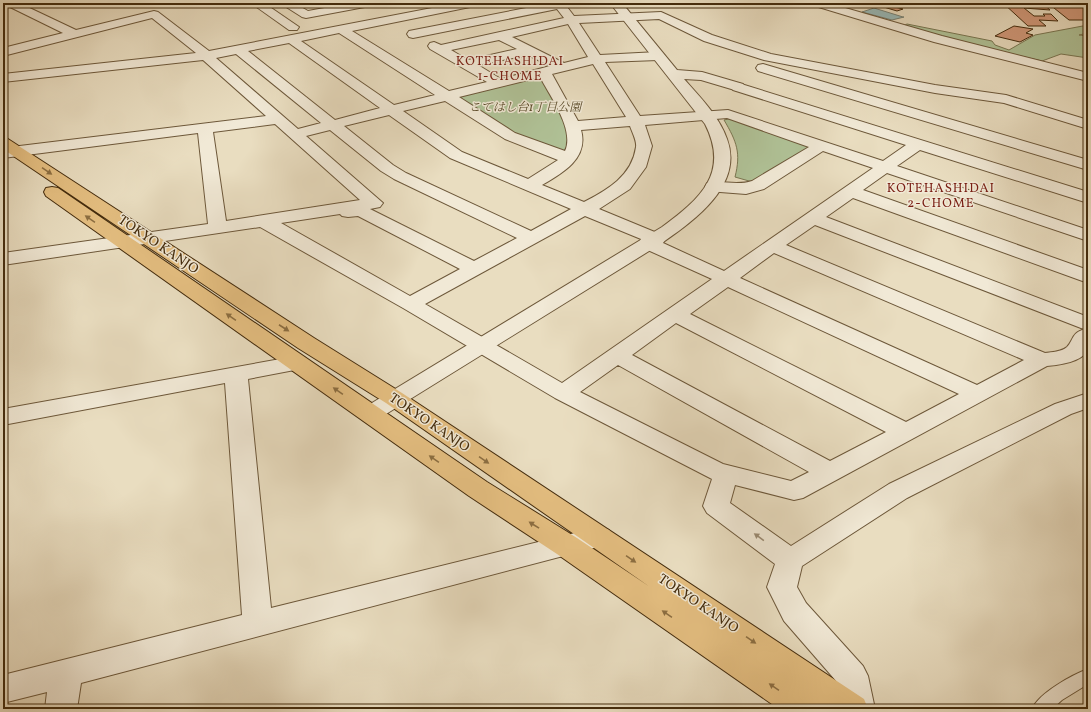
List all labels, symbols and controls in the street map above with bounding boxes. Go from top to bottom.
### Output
district label: KOTEHASHIDAI 1-CHOME [456,53,564,86]
park label: こてはし台1丁目公園 [469,100,583,116]
one-way arrow [41,168,53,175]
district label: KOTEHASHIDAI 2-CHOME [887,180,995,213]
street label: TOKYO KANJO [114,211,202,279]
one-way arrow [85,215,95,223]
one-way arrow [226,313,237,321]
one-way arrow [279,324,289,332]
one-way arrow [333,387,343,395]
street label: TOKYO KANJO [385,389,473,457]
one-way arrow [429,455,439,463]
one-way arrow [479,456,489,464]
one-way arrow [528,521,540,528]
one-way arrow [754,533,764,541]
one-way arrow [626,555,637,563]
street label: TOKYO KANJO [654,570,742,638]
one-way arrow [662,610,672,618]
one-way arrow [745,636,756,644]
one-way arrow [769,683,779,691]

